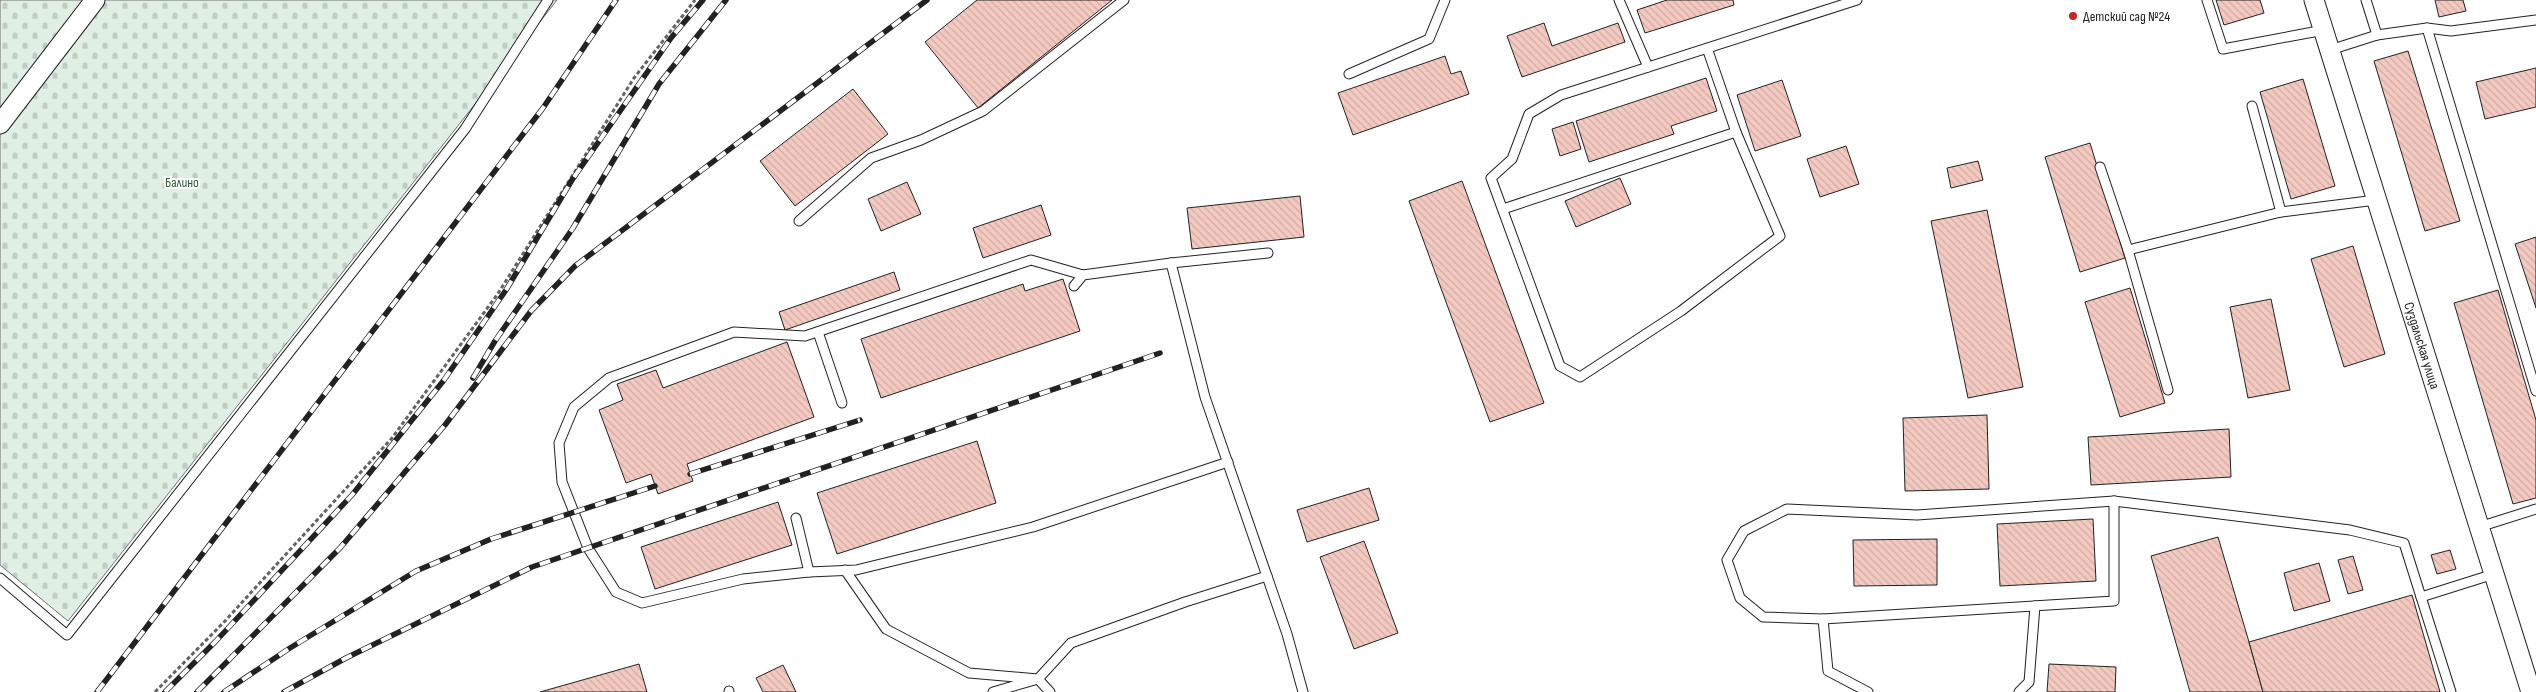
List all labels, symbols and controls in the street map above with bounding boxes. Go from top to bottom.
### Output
place label: Детский сад №24 [2083,8,2170,25]
marker: Детский сад №24 [2067,10,2079,22]
park label: Балино [165,174,199,191]
street label: Суздальская улица [2400,300,2443,391]

